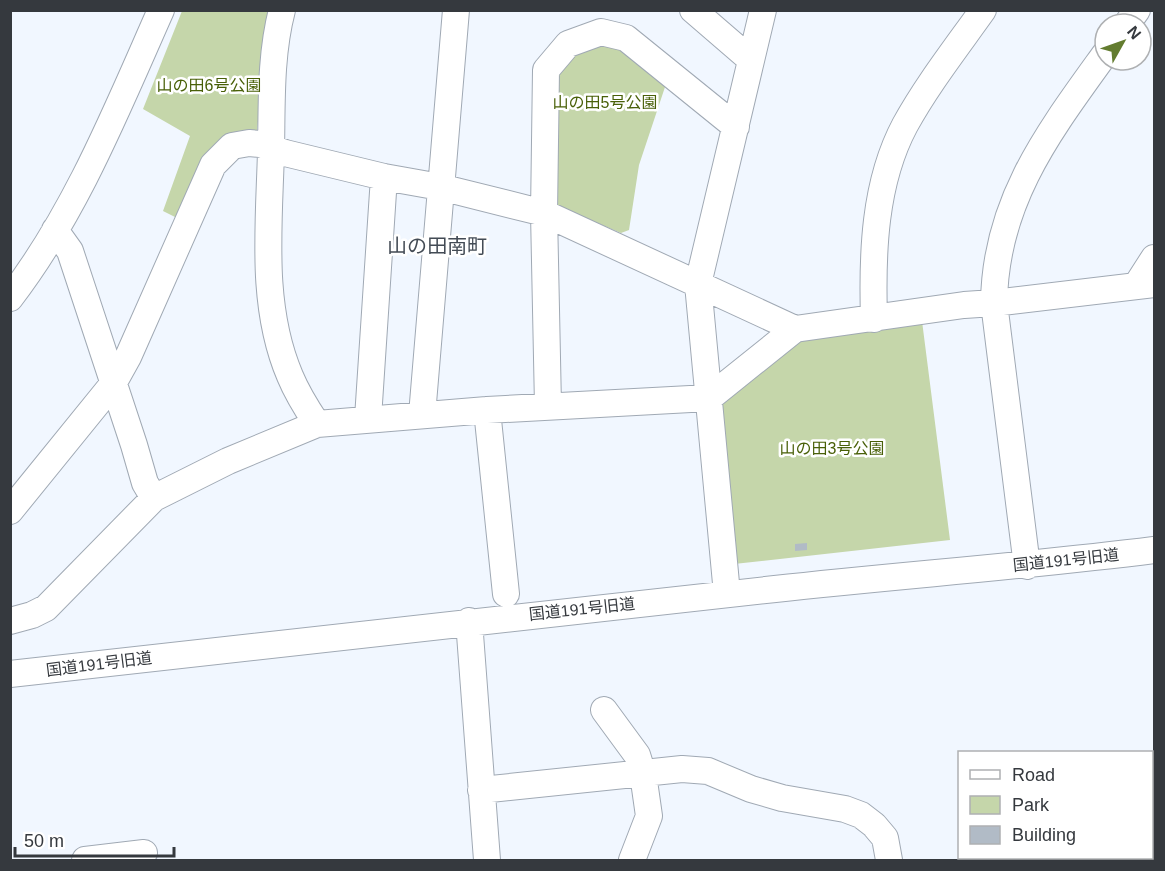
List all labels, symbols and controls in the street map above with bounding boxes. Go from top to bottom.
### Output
north arrow [1093,12,1153,72]
text: N [1124,23,1144,43]
park label: 山の田6号公園 [157,77,261,94]
park label: 山の田5号公園 [553,94,657,111]
district label: 山の田南町 [387,235,487,257]
park label: 山の田3号公園 [780,440,884,457]
street label: 国道191号旧道 [1012,546,1120,574]
street label: 国道191号旧道 [528,595,636,623]
street label: 国道191号旧道 [45,649,153,679]
legend [958,751,1153,859]
text: Road [1012,765,1055,785]
text: Park [1012,795,1050,815]
scale bar [15,820,174,858]
text: Building [1012,825,1076,845]
text: 50 m [24,831,64,851]

